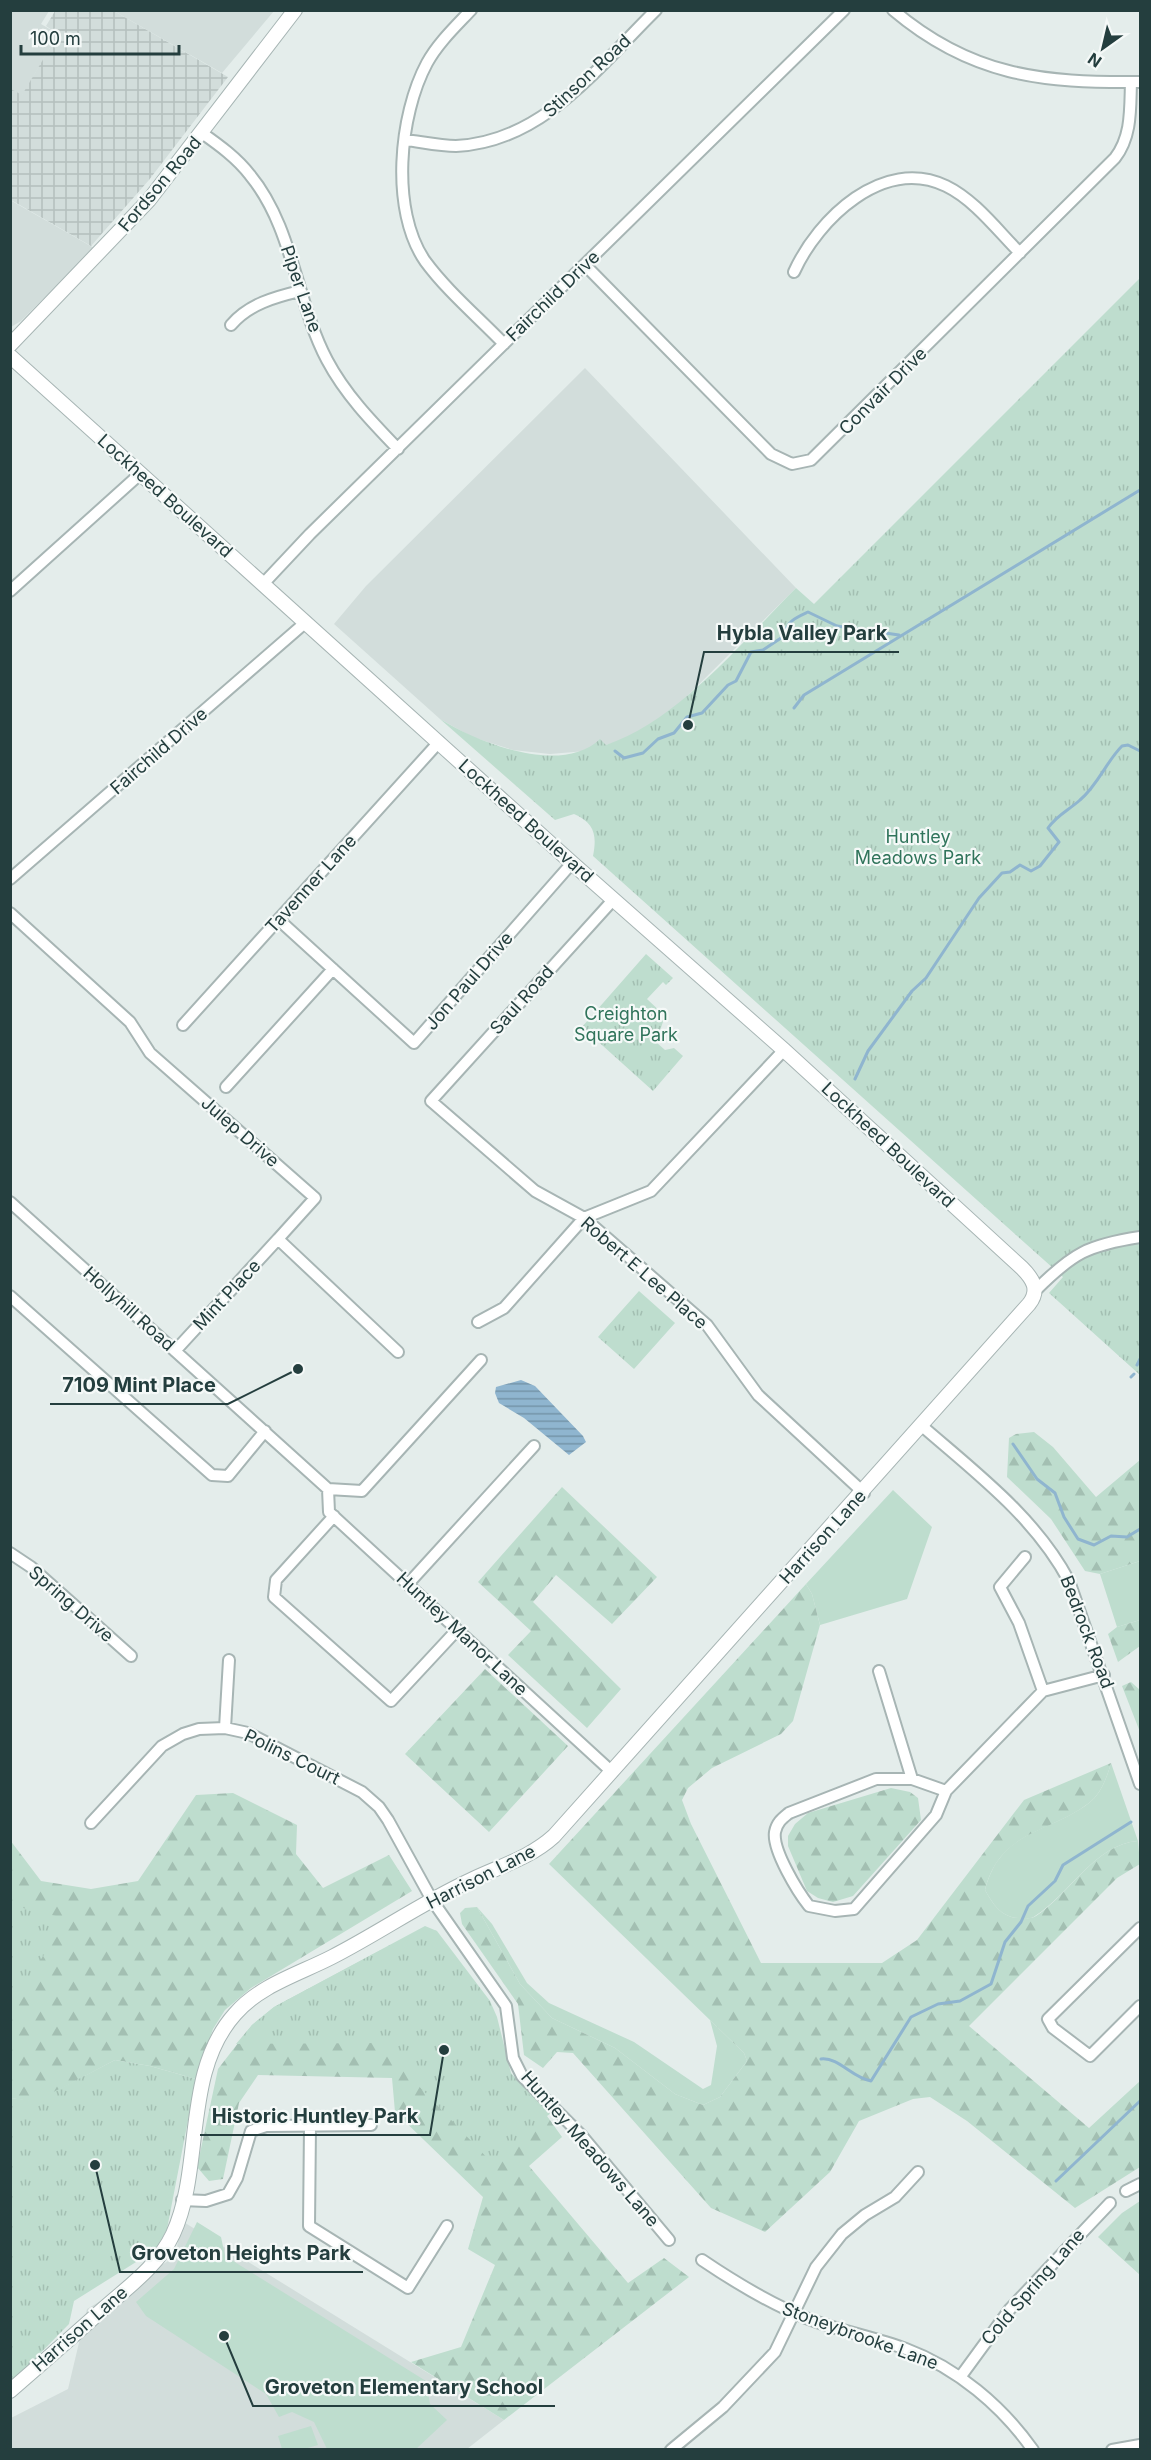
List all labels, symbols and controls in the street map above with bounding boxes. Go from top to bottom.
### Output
scale bar [21,18,178,56]
north arrow [1073,18,1133,78]
text: 100 m [30,28,81,49]
street label: Stinson Road [539,30,635,121]
text: N [1084,49,1105,72]
street label: Fordson Road [114,132,205,235]
street label: Piper Lane [277,243,326,335]
street label: Fairchild Drive [502,246,604,345]
street label: Convair Drive [834,342,931,439]
street label: Lockheed Boulevard [94,430,237,562]
callout: Hybla Valley Park [704,614,899,652]
text: Hybla Valley Park [717,621,888,645]
street label: Fairchild Drive [106,703,211,798]
street label: Lockheed Boulevard [455,755,598,887]
park label: Huntley Meadows Park [855,826,981,868]
street label: Tavenner Lane [261,830,360,937]
street label: Jon Paul Drive [420,927,517,1034]
street label: Saul Road [485,961,558,1038]
park label: Creighton Square Park [574,1003,678,1045]
street label: Lockheed Boulevard [817,1078,959,1212]
street label: Julep Drive [197,1092,284,1171]
street label: Robert E Lee Place [577,1212,712,1333]
street label: Mint Place [189,1255,265,1334]
street label: Hollyhill Road [79,1262,179,1355]
callout: 7109 Mint Place [50,1366,228,1404]
text: 7109 Mint Place [62,1373,216,1397]
street label: Harrison Lane [775,1485,870,1588]
street label: Spring Drive [25,1561,118,1646]
street label: Huntley Manor Lane [393,1568,532,1700]
street label: Bedrock Road [1056,1572,1119,1691]
street label: Polins Court [241,1724,343,1789]
street label: Harrison Lane [423,1840,539,1913]
street label: Huntley Meadows Lane [517,2067,664,2231]
callout: Historic Huntley Park [200,2097,430,2135]
text: Historic Huntley Park [212,2104,419,2128]
street label: Cold Spring Lane [977,2224,1089,2349]
callout: Groveton Heights Park [120,2234,363,2272]
text: Groveton Heights Park [131,2241,351,2265]
street label: Harrison Lane [28,2282,132,2376]
street label: Stoneybrooke Lane [779,2298,941,2374]
callout: Groveton Elementary School [253,2368,555,2406]
text: Groveton Elementary School [265,2375,543,2399]

